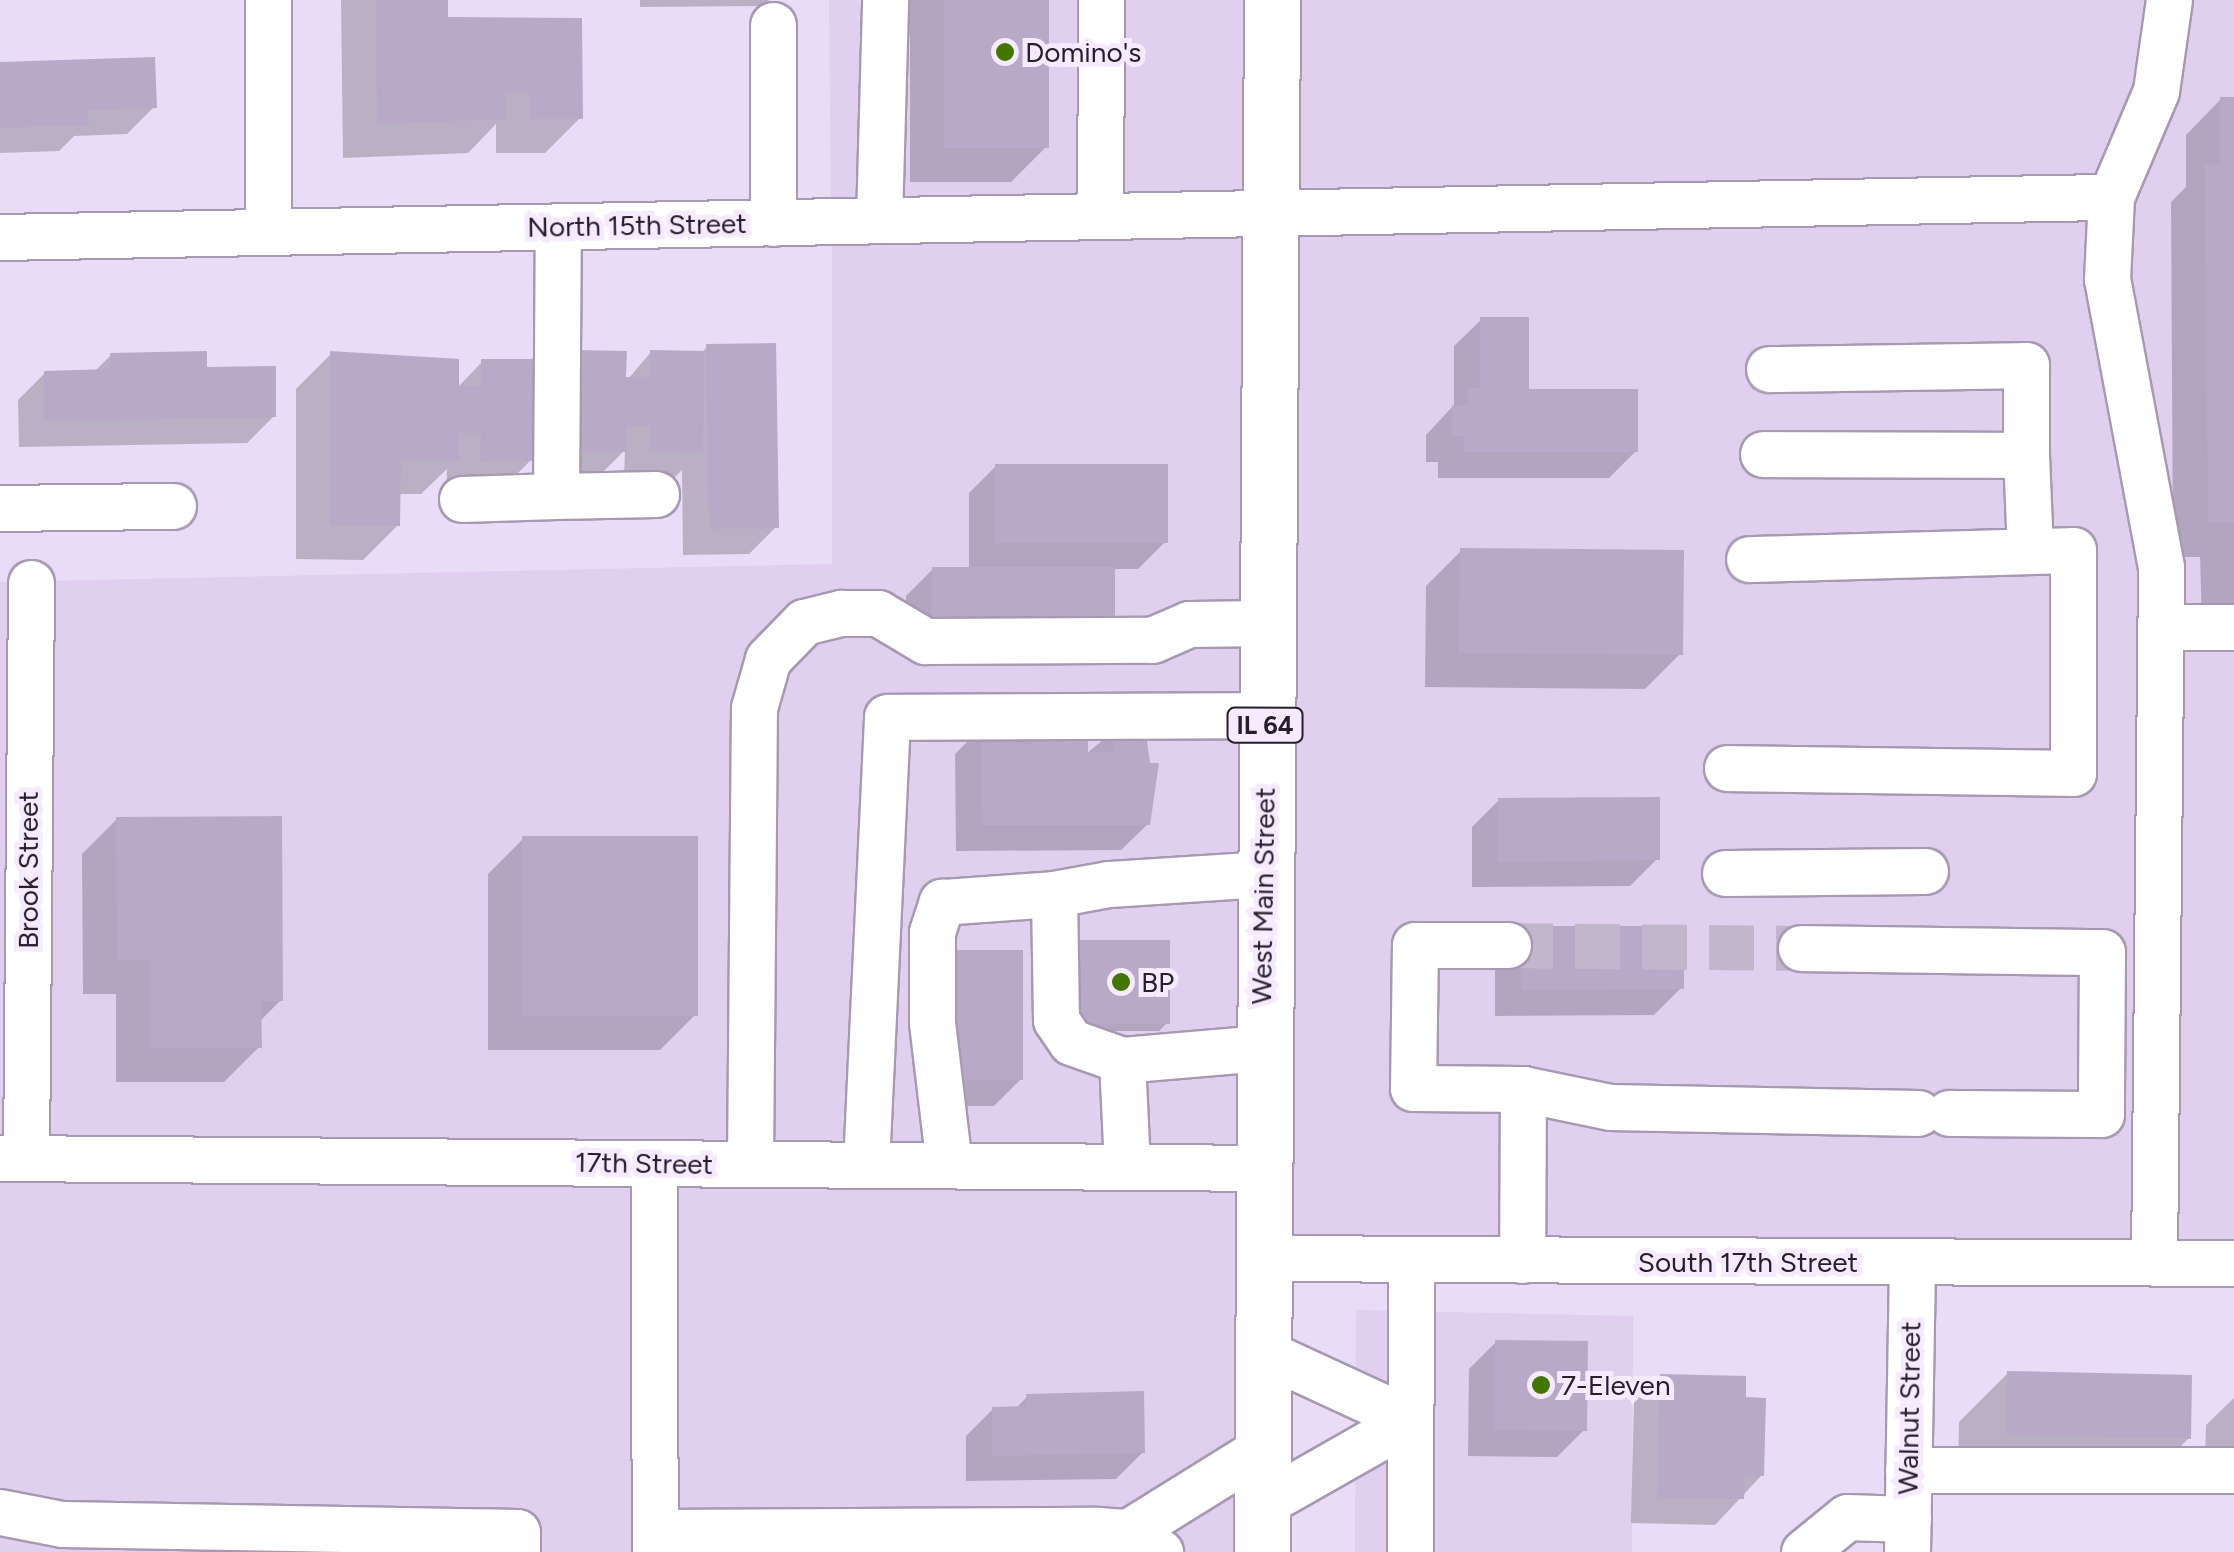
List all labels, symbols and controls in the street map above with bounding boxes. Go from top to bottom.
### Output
place label: Domino's [1025,35,1141,69]
marker: Domino's [994,41,1016,63]
street label: North 15th Street [527,206,747,244]
road number: IL 64 [1225,705,1305,745]
street label: West Main Street [1244,787,1282,1005]
street label: Brook Street [11,791,45,949]
place label: BP [1141,965,1174,999]
marker: BP [1110,971,1132,993]
street label: 17th Street [575,1145,713,1181]
street label: South 17th Street [1638,1245,1858,1279]
street label: Walnut Street [1891,1321,1927,1495]
place label: 7-Eleven [1561,1368,1671,1402]
marker: 7-Eleven [1530,1374,1552,1396]

